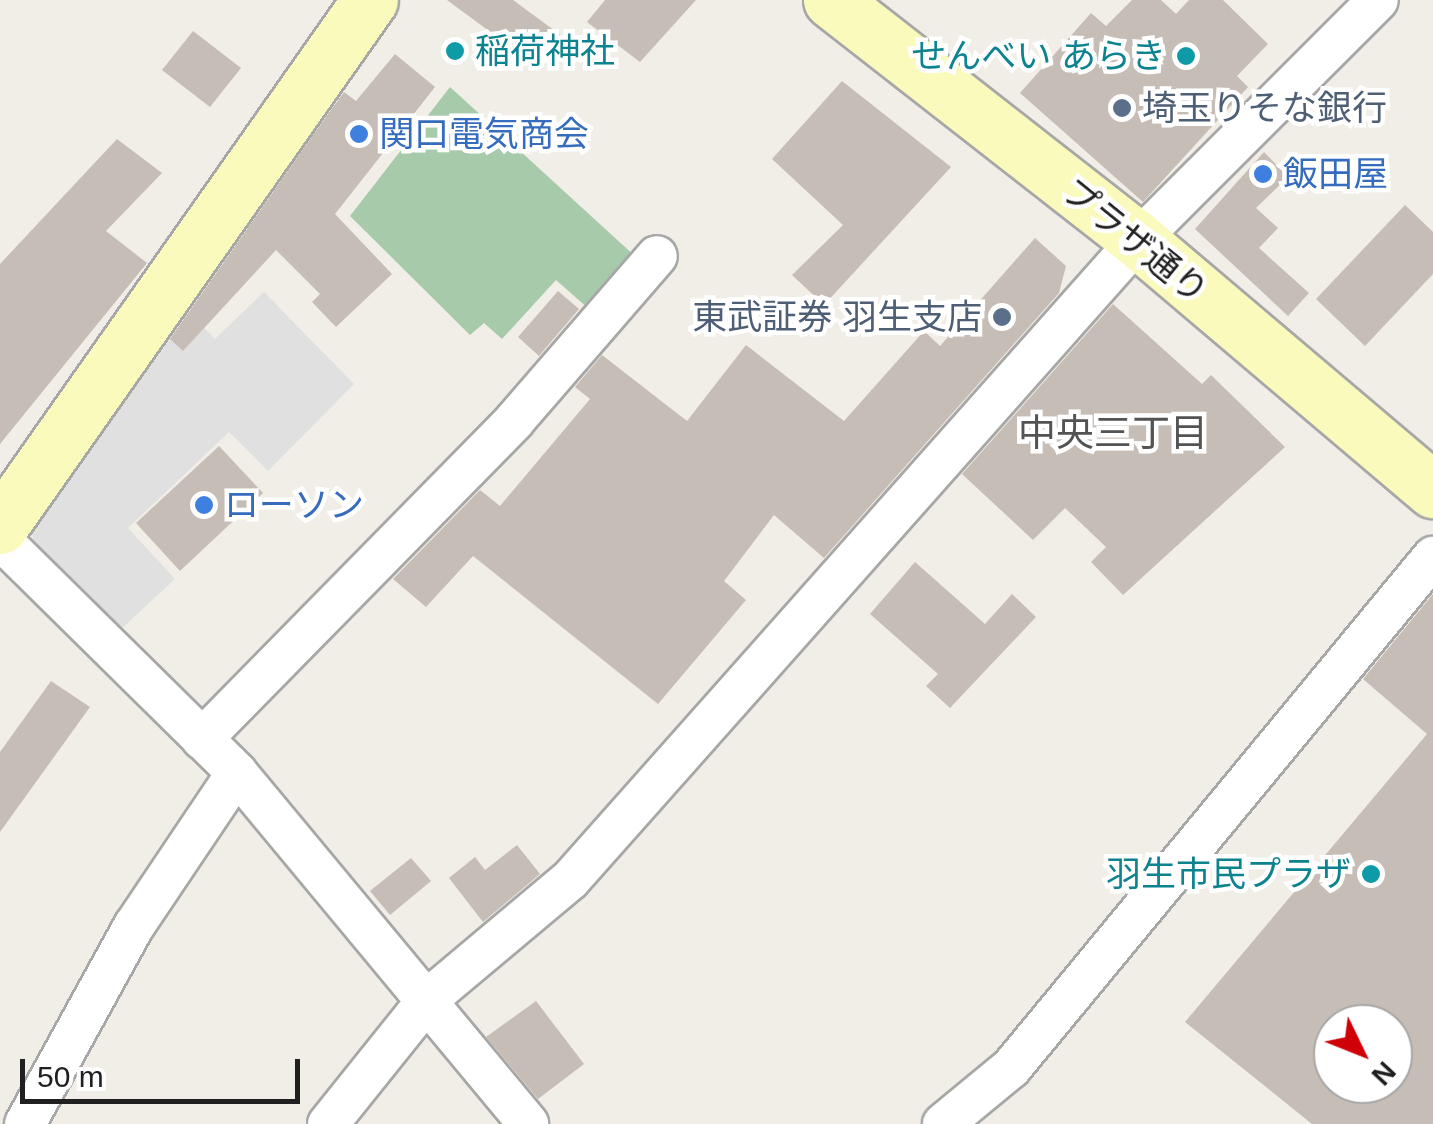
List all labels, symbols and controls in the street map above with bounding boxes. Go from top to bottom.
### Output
place label: 稲荷神社 [475,30,615,72]
place label: せんべい あらき [911,35,1166,77]
marker: 稲荷神社 [444,40,466,62]
marker: せんべい あらき [1175,45,1197,67]
place label: 埼玉りそな銀行 [1142,87,1387,129]
marker: 埼玉りそな銀行 [1111,97,1133,119]
place label: 関口電気商会 [379,113,589,155]
marker: 関口電気商会 [348,123,370,145]
place label: 飯田屋 [1283,153,1388,195]
marker: 飯田屋 [1252,163,1274,185]
street label: プラザ通り [1054,170,1216,312]
place label: 東武証券 羽生支店 [692,296,982,338]
marker: 東武証券 羽生支店 [991,306,1013,328]
district label: 中央三丁目 [1018,411,1208,457]
place label: ローソン [224,484,364,526]
marker: ローソン [193,494,215,516]
place label: 羽生市民プラザ [1106,853,1351,895]
marker: 羽生市民プラザ [1360,863,1382,885]
north arrow [1313,1004,1413,1104]
scale bar [25,1039,305,1101]
text: N [1366,1055,1402,1091]
text: 50 m [37,1060,104,1093]

